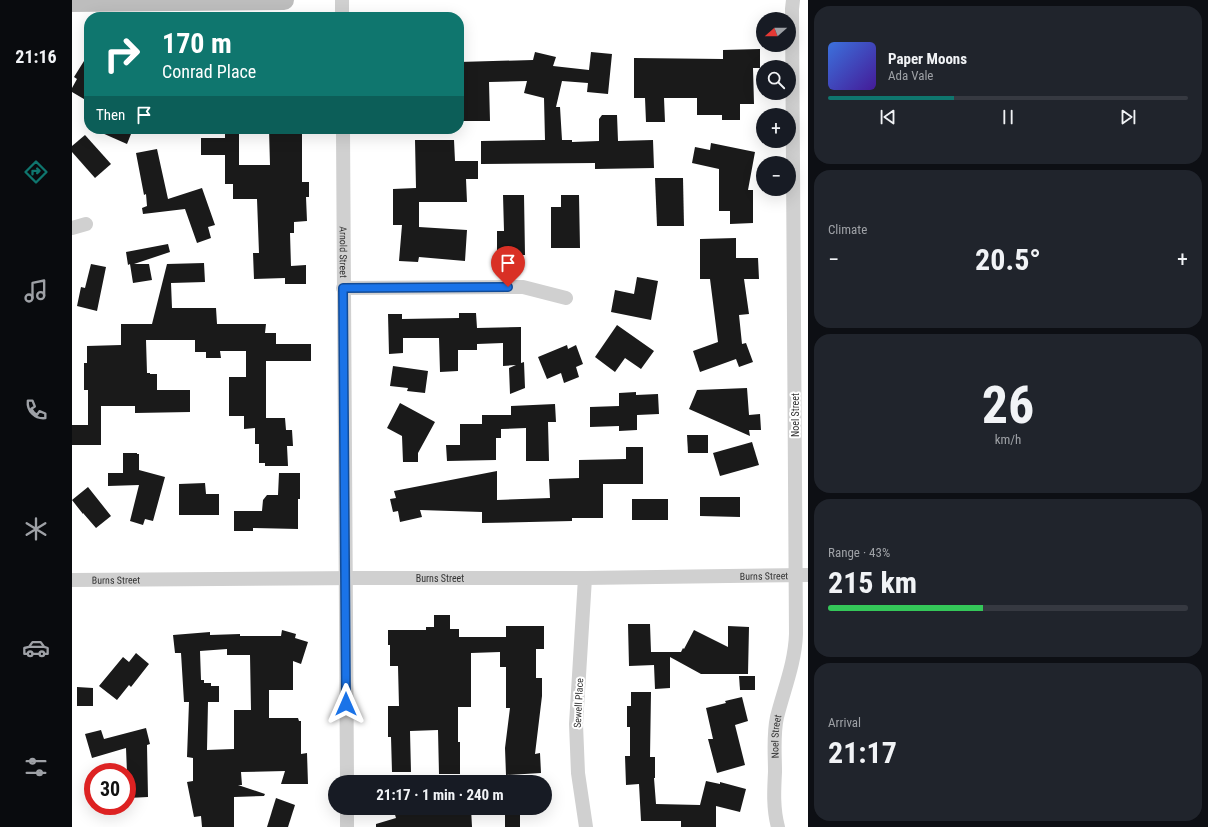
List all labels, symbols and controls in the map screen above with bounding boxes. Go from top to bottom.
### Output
north arrow [756,12,796,52]
map controls [756,12,796,196]
text: 170 m [162,27,232,60]
icon: right [96,28,148,80]
text: 21:16 [15,46,57,67]
text: Paper Moons [888,50,967,68]
button: search [756,60,796,100]
text: Conrad Place [162,61,256,82]
text: Ada Vale [888,68,933,83]
icon: arrive [133,104,155,126]
text: Then [96,106,125,124]
icon: previous [877,106,899,128]
icon: pause [997,106,1019,128]
icon: next [1117,106,1139,128]
button: + [756,108,796,148]
button: − [756,156,796,196]
icon: directions [22,158,50,186]
text: Climate [828,222,867,237]
street label: Arnold Street [338,226,349,278]
text: 20.5° [975,242,1041,277]
pin [491,246,525,287]
text: − [828,247,839,272]
text: + [1177,247,1188,272]
icon: arrive [497,252,519,274]
icon: music [22,277,50,305]
text: 26 [982,375,1034,436]
street label: Noel Street [790,393,801,437]
icon: phone [22,396,50,424]
text: km/h [995,432,1021,447]
icon: climate [22,515,50,543]
text: Range · 43% [828,545,890,560]
text: 215 km [828,565,917,600]
street label: Burns Street [740,570,788,582]
street label: Burns Street [416,573,464,584]
street label: Burns Street [92,575,140,586]
icon: car [22,634,50,662]
street label: Sewell Place [572,678,585,728]
position arrow [325,683,367,725]
street label: Noel Street [769,713,783,759]
text: Arrival [828,715,861,730]
text: 21:17 [828,735,897,770]
icon: filters [22,753,50,781]
speed limit sign: 30 [84,763,136,815]
text: 21:17 · 1 min · 240 m [376,786,504,804]

